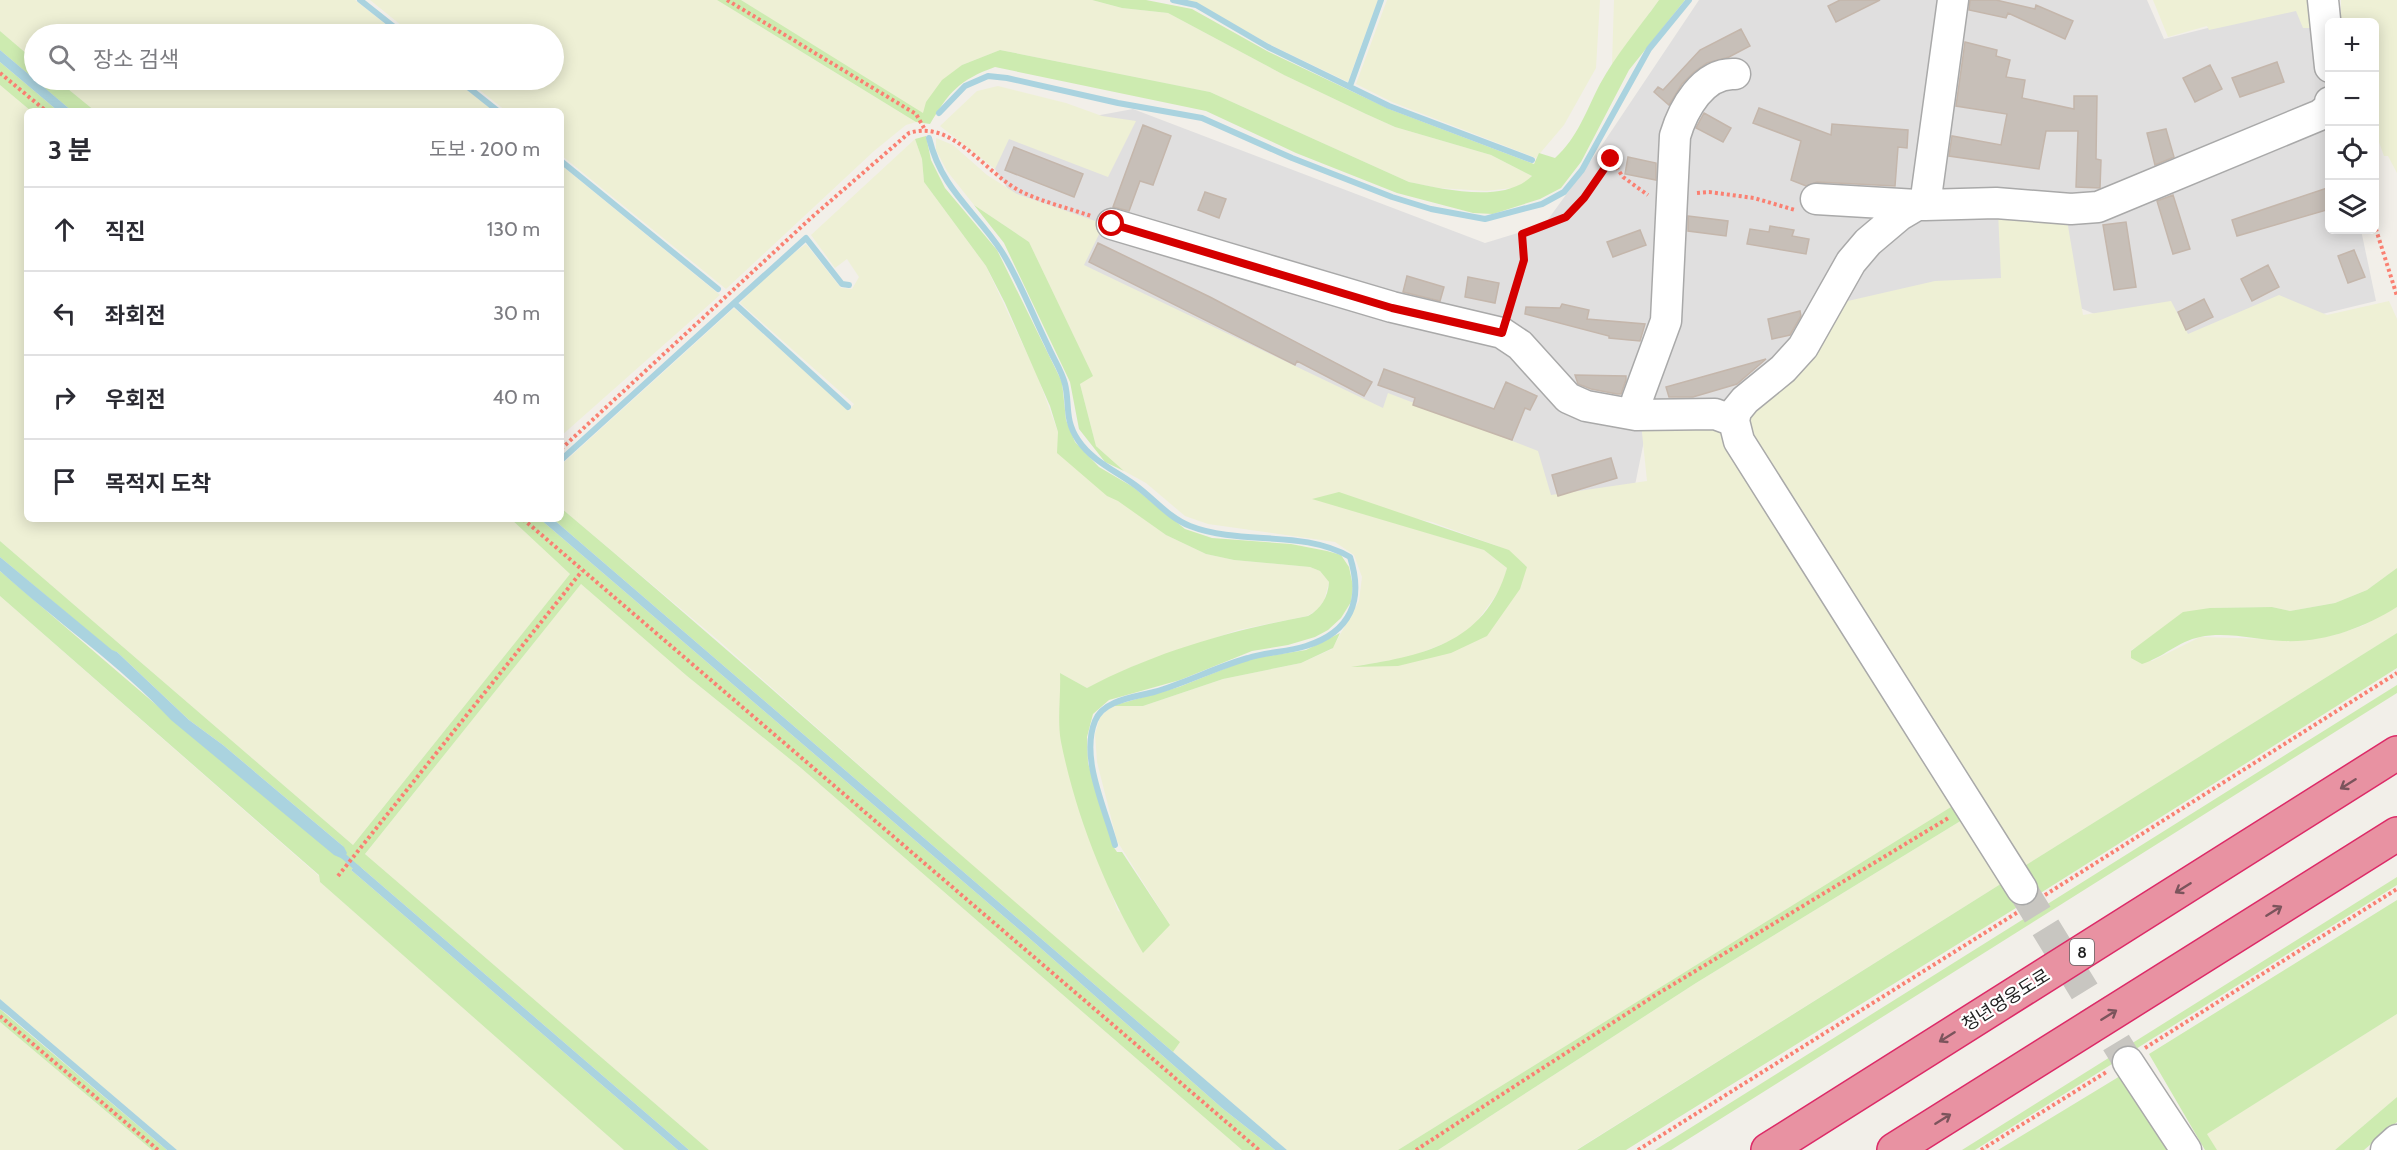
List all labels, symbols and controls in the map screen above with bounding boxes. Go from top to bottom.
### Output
map controls [2325,18,2379,234]
button: + [2325,18,2379,72]
search box [24,24,564,90]
icon: search [45,41,78,74]
text: 장소 검색 [93,46,179,73]
button: − [2325,72,2379,126]
button: locate [2325,126,2379,180]
text: 3 분 [48,134,92,166]
text: 도보 · 200 m [429,137,540,161]
route end [1597,145,1623,171]
button: layers [2325,180,2379,234]
route start [1098,210,1124,236]
icon: ahead [48,213,81,246]
text: 130 m [487,217,540,241]
text: 직진 [105,218,145,245]
icon: left [48,297,81,330]
text: 30 m [493,301,540,325]
text: 좌회전 [105,302,166,329]
icon: right [48,381,81,414]
text: 40 m [492,385,540,409]
text: 우회전 [105,386,166,413]
icon: arrive [48,465,81,498]
text: 목적지 도착 [105,470,211,497]
one-way arrow [2339,778,2356,791]
one-way arrow [2174,882,2191,895]
one-way arrow [2265,905,2282,917]
road number: 8 [2070,939,2094,965]
street label: 청년영웅도로 [1958,964,2054,1036]
one-way arrow [2100,1009,2116,1021]
one-way arrow [1938,1031,1955,1044]
one-way arrow [1935,1112,1952,1125]

